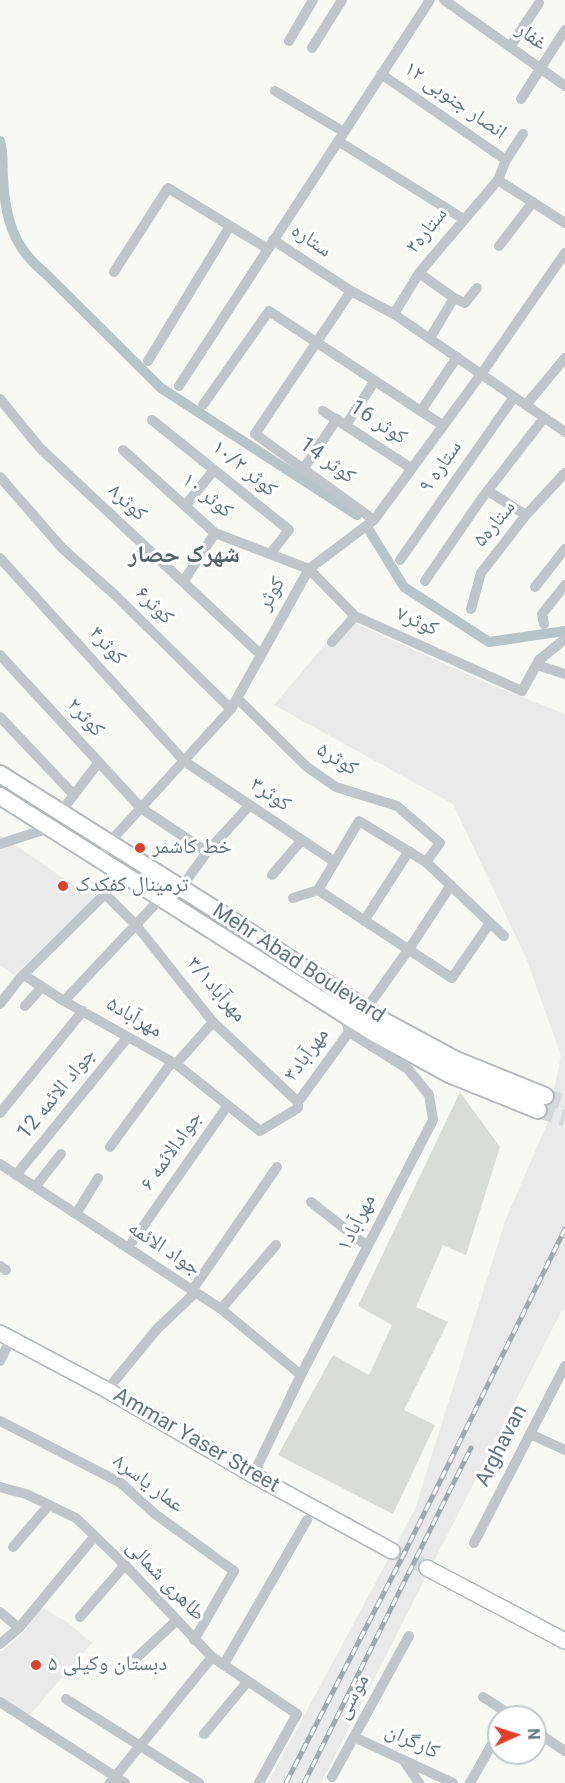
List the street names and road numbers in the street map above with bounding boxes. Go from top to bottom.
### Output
street label: غفار [511,17,551,57]
street label: انصار جنوبی ۱۲ [399,56,511,146]
street label: ستاره۲ [401,203,453,259]
street label: ستاره [286,218,336,264]
street label: کوثر 16 [345,395,411,451]
street label: کوثر 14 [294,432,360,490]
street label: کوثر ۱۰/۲ [206,435,282,503]
street label: ستاره ۹ [414,436,468,498]
street label: کوثر ۱۰ [176,468,238,524]
street label: کوثر۸ [102,479,152,527]
street label: ستاره۵ [469,496,521,552]
street label: کوثر [253,573,291,615]
street label: کوثر۶ [130,582,178,630]
street label: کوثر۷ [392,602,442,642]
street label: کوثر۴ [83,621,131,671]
street label: کوثر۲ [61,693,109,743]
street label: کوثر۵ [312,738,362,782]
street label: کوثر۳ [245,772,295,818]
street label: Mehr Abad Boulevard [207,899,389,1029]
street label: مهرآباد۳/۱ [181,952,251,1028]
street label: مهرآباد۵ [102,992,166,1044]
street label: مهرآباد۳ [279,1023,335,1087]
street label: جواد الائمه 12 [12,1043,102,1145]
street label: جوادالائمه ۶ [135,1106,209,1196]
street label: مهرآباد۱ [332,1190,382,1256]
street label: جواد الائمه [123,1216,205,1282]
street label: Ammar Yaser Street [109,1383,283,1499]
street label: Arghavan [471,1401,533,1491]
street label: عمار یاسر۸ [108,1449,188,1519]
street label: طاهری شمالی [120,1535,210,1627]
street label: موسی [330,1670,376,1724]
street label: کارگران [381,1719,443,1765]

